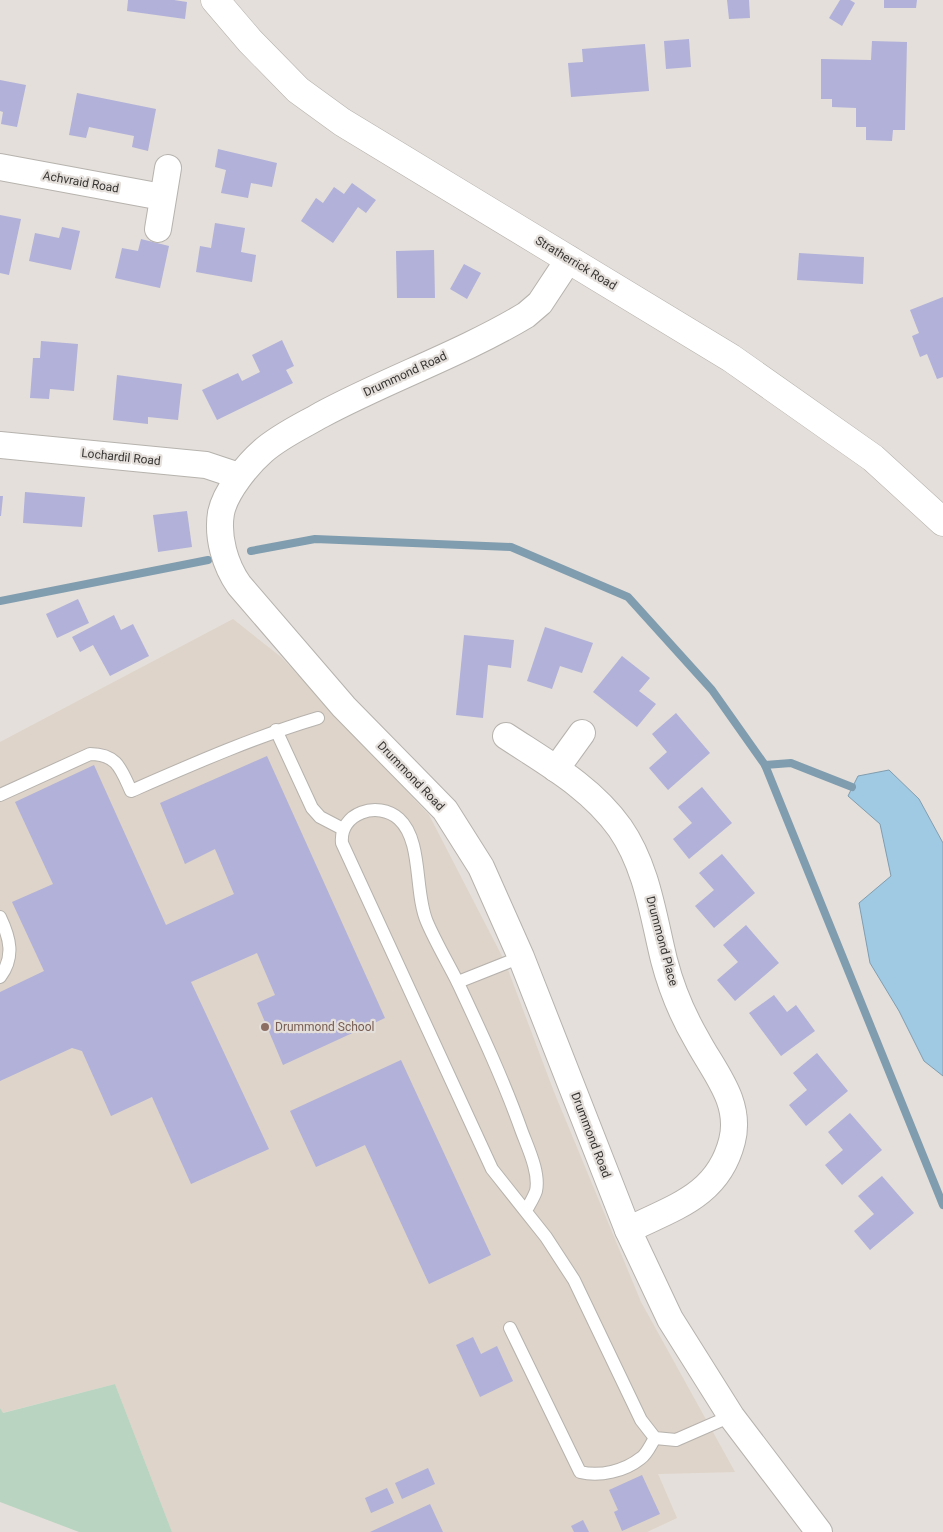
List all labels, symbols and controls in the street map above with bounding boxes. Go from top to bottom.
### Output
street label: Achvraid Road [42,168,120,196]
street label: Stratherrick Road [533,233,619,293]
street label: Drummond Road [361,349,449,399]
street label: Lochardil Road [81,446,161,468]
street label: Drummond Road [375,739,447,813]
street label: Drummond Place [643,895,681,987]
place label: Drummond School [275,1020,374,1034]
marker: Drummond School [259,1021,271,1033]
street label: Drummond Road [568,1090,614,1180]

